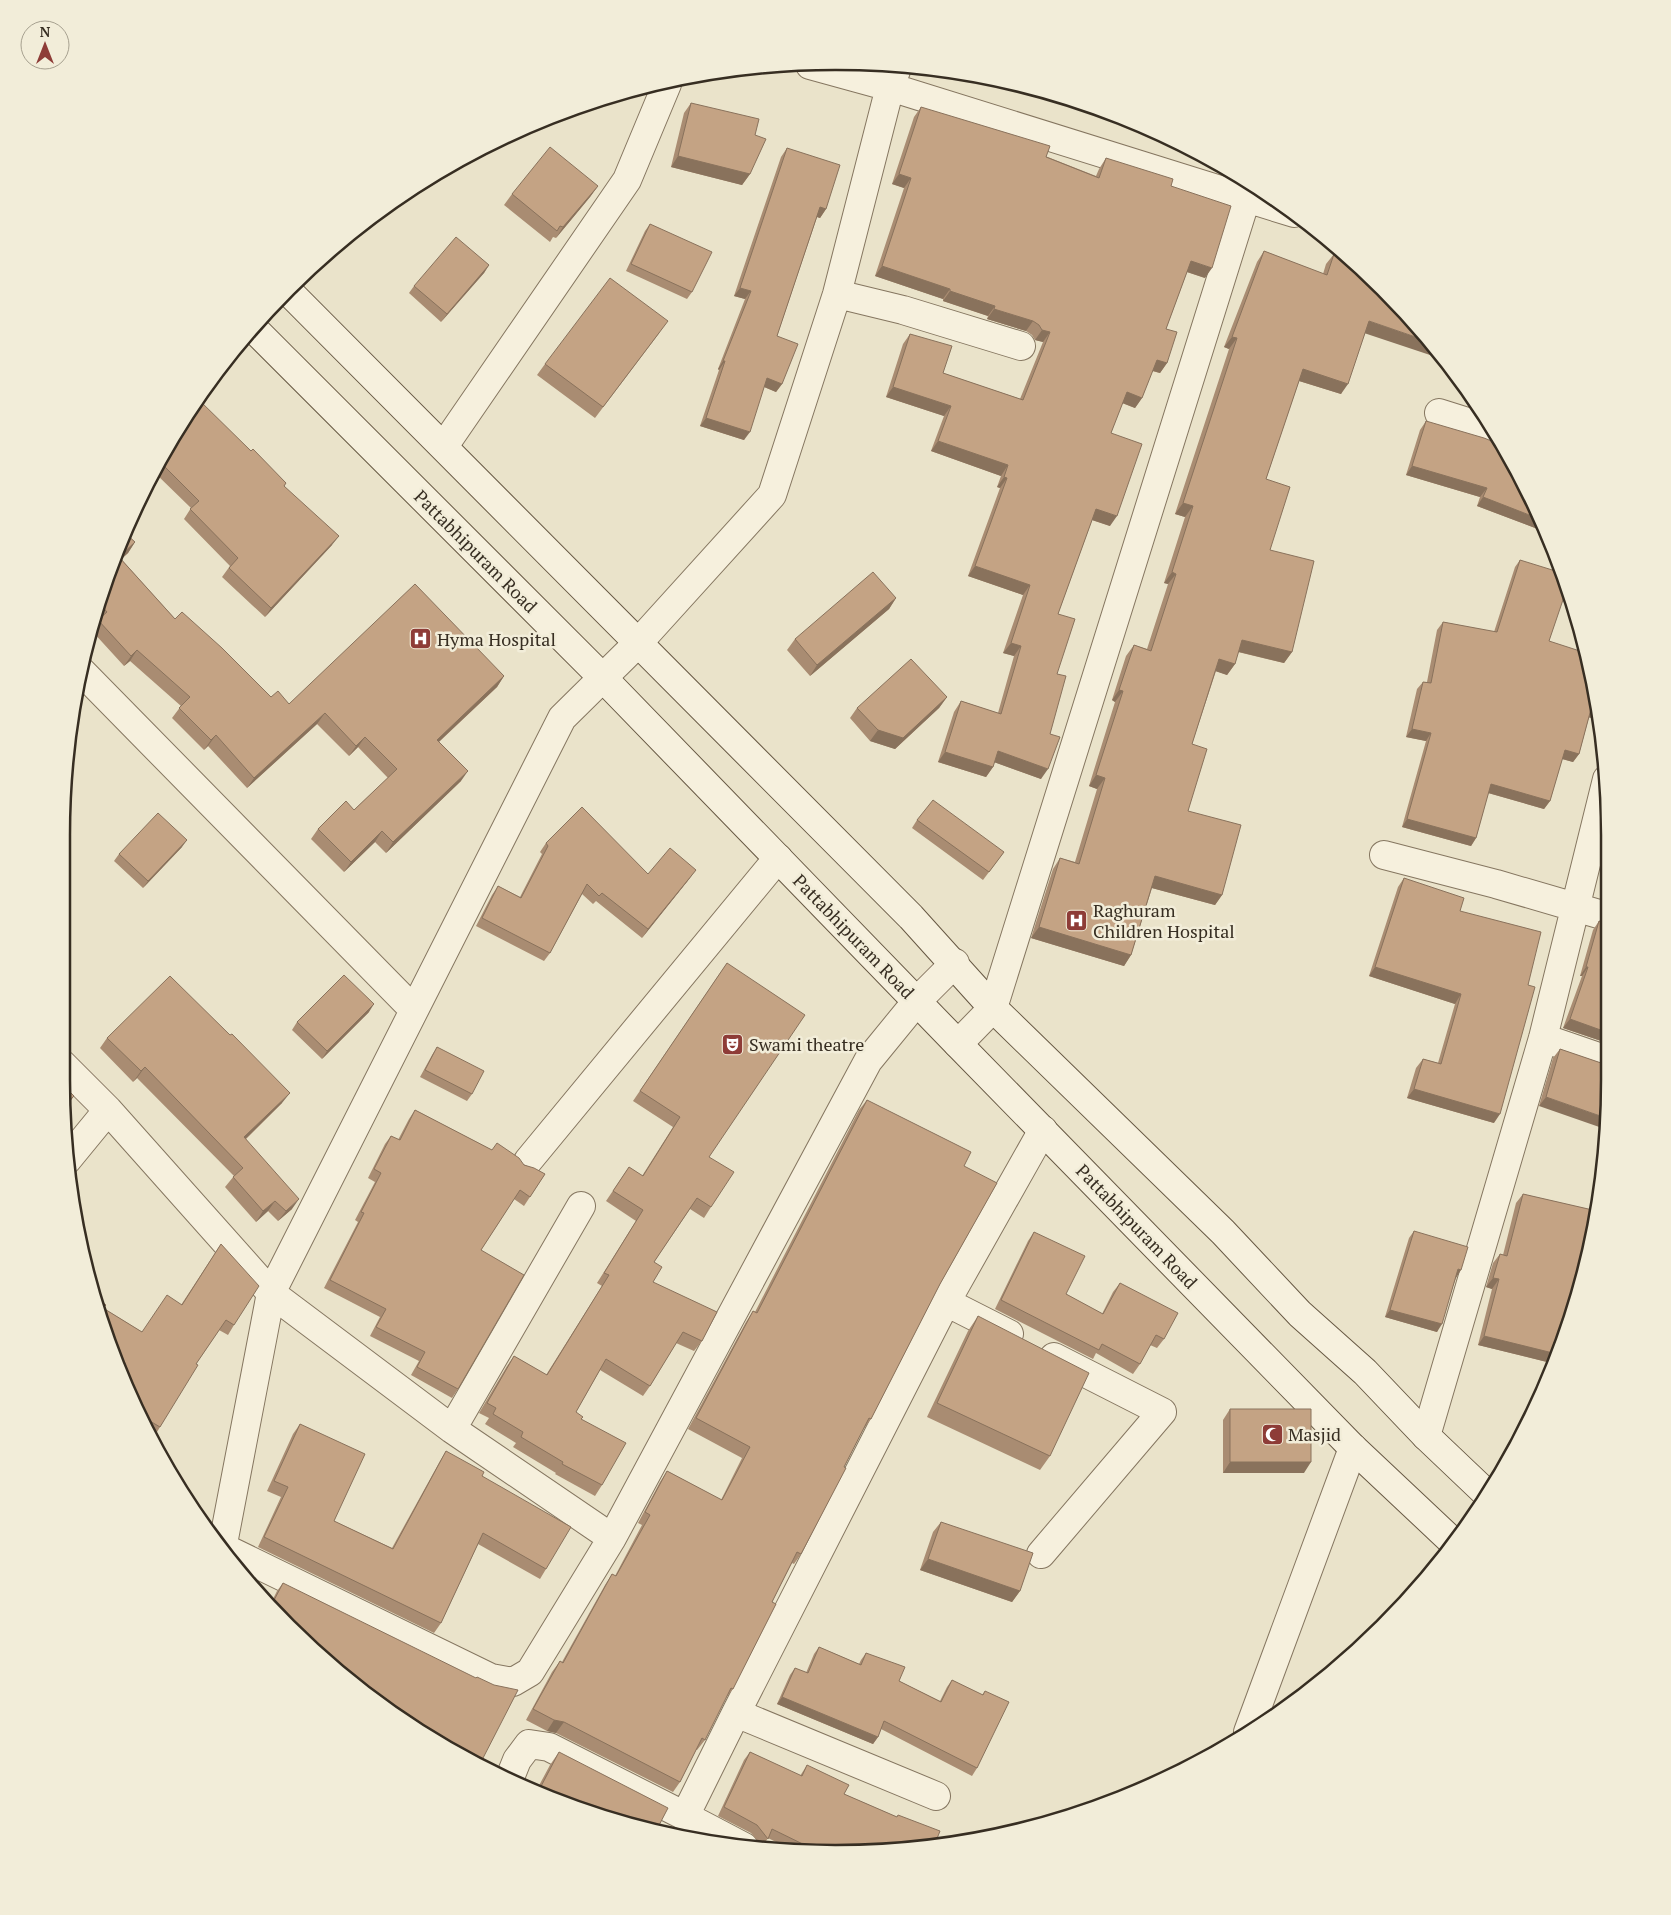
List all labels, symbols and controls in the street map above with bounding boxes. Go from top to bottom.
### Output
north arrow [20,20,70,70]
text: N [40,22,51,41]
street label: Pattabhipuram Road [409,484,543,618]
hospital icon: Hyma Hospital [409,627,433,651]
place label: Hyma Hospital [437,627,556,651]
street label: Pattabhipuram Road [788,868,920,1004]
place label: Raghuram Children Hospital [1093,898,1235,943]
hospital icon: Raghuram Children Hospital [1065,908,1089,932]
theatre icon: Swami theatre [721,1032,745,1056]
place label: Swami theatre [749,1032,864,1056]
street label: Pattabhipuram Road [1071,1158,1203,1294]
mosque icon: Masjid [1260,1422,1284,1446]
place label: Masjid [1288,1422,1341,1446]

